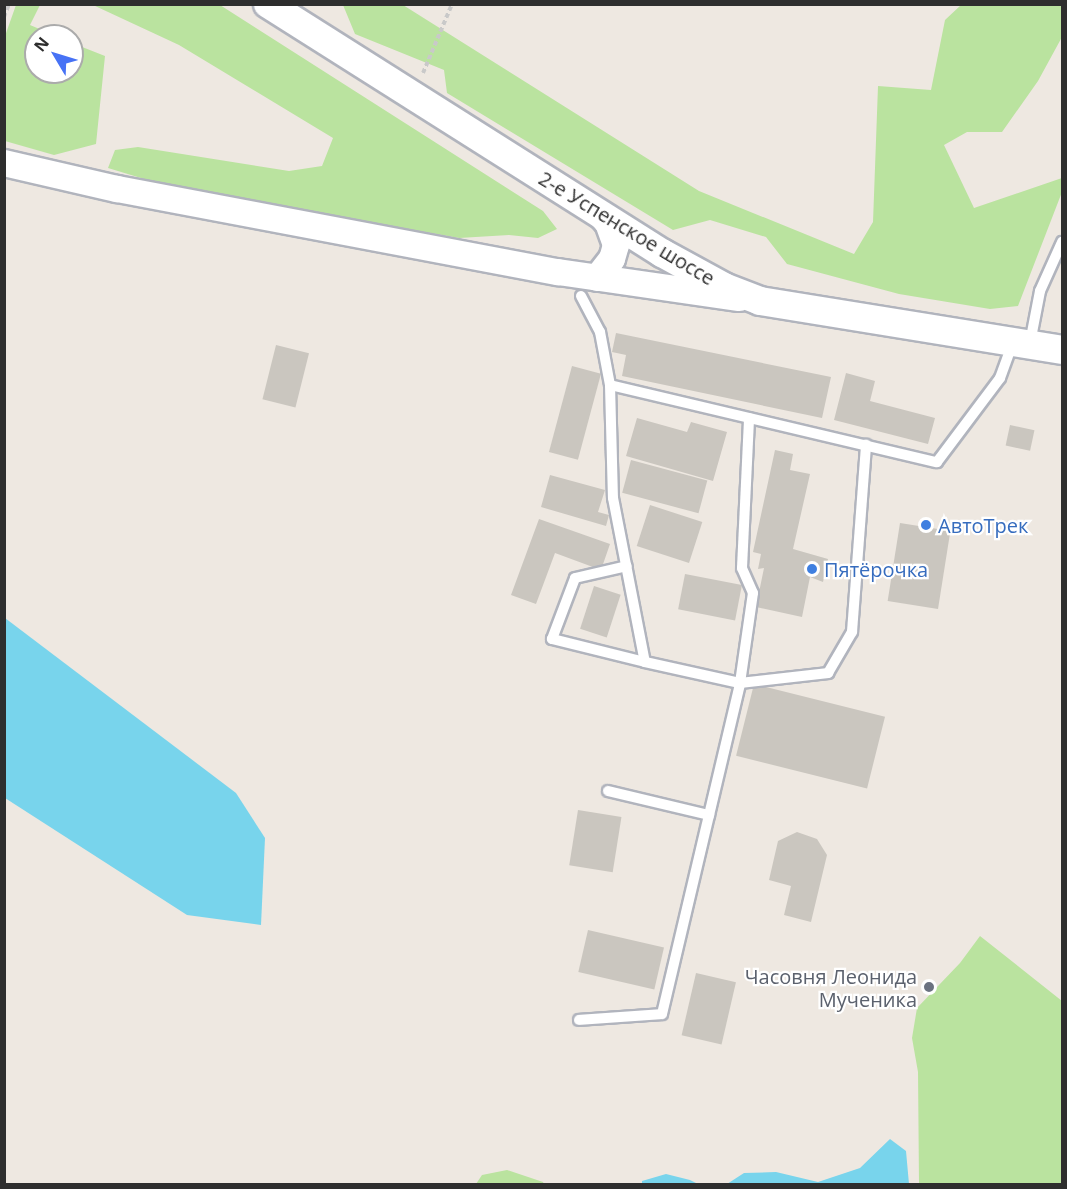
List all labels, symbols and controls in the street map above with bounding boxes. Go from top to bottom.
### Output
north arrow [24,24,84,84]
text: N [29,32,54,56]
street label: 2-е Успенское шоссе [535,166,719,290]
place label: АвтоТрек [938,513,1028,537]
marker: АвтоТрек [919,518,933,532]
place label: Пятёрочка [824,557,928,581]
marker: Пятёрочка [805,562,819,576]
place label: Часовня Леонида Мученика [745,964,917,1011]
marker: Часовня Леонида Мученика [922,980,936,994]

